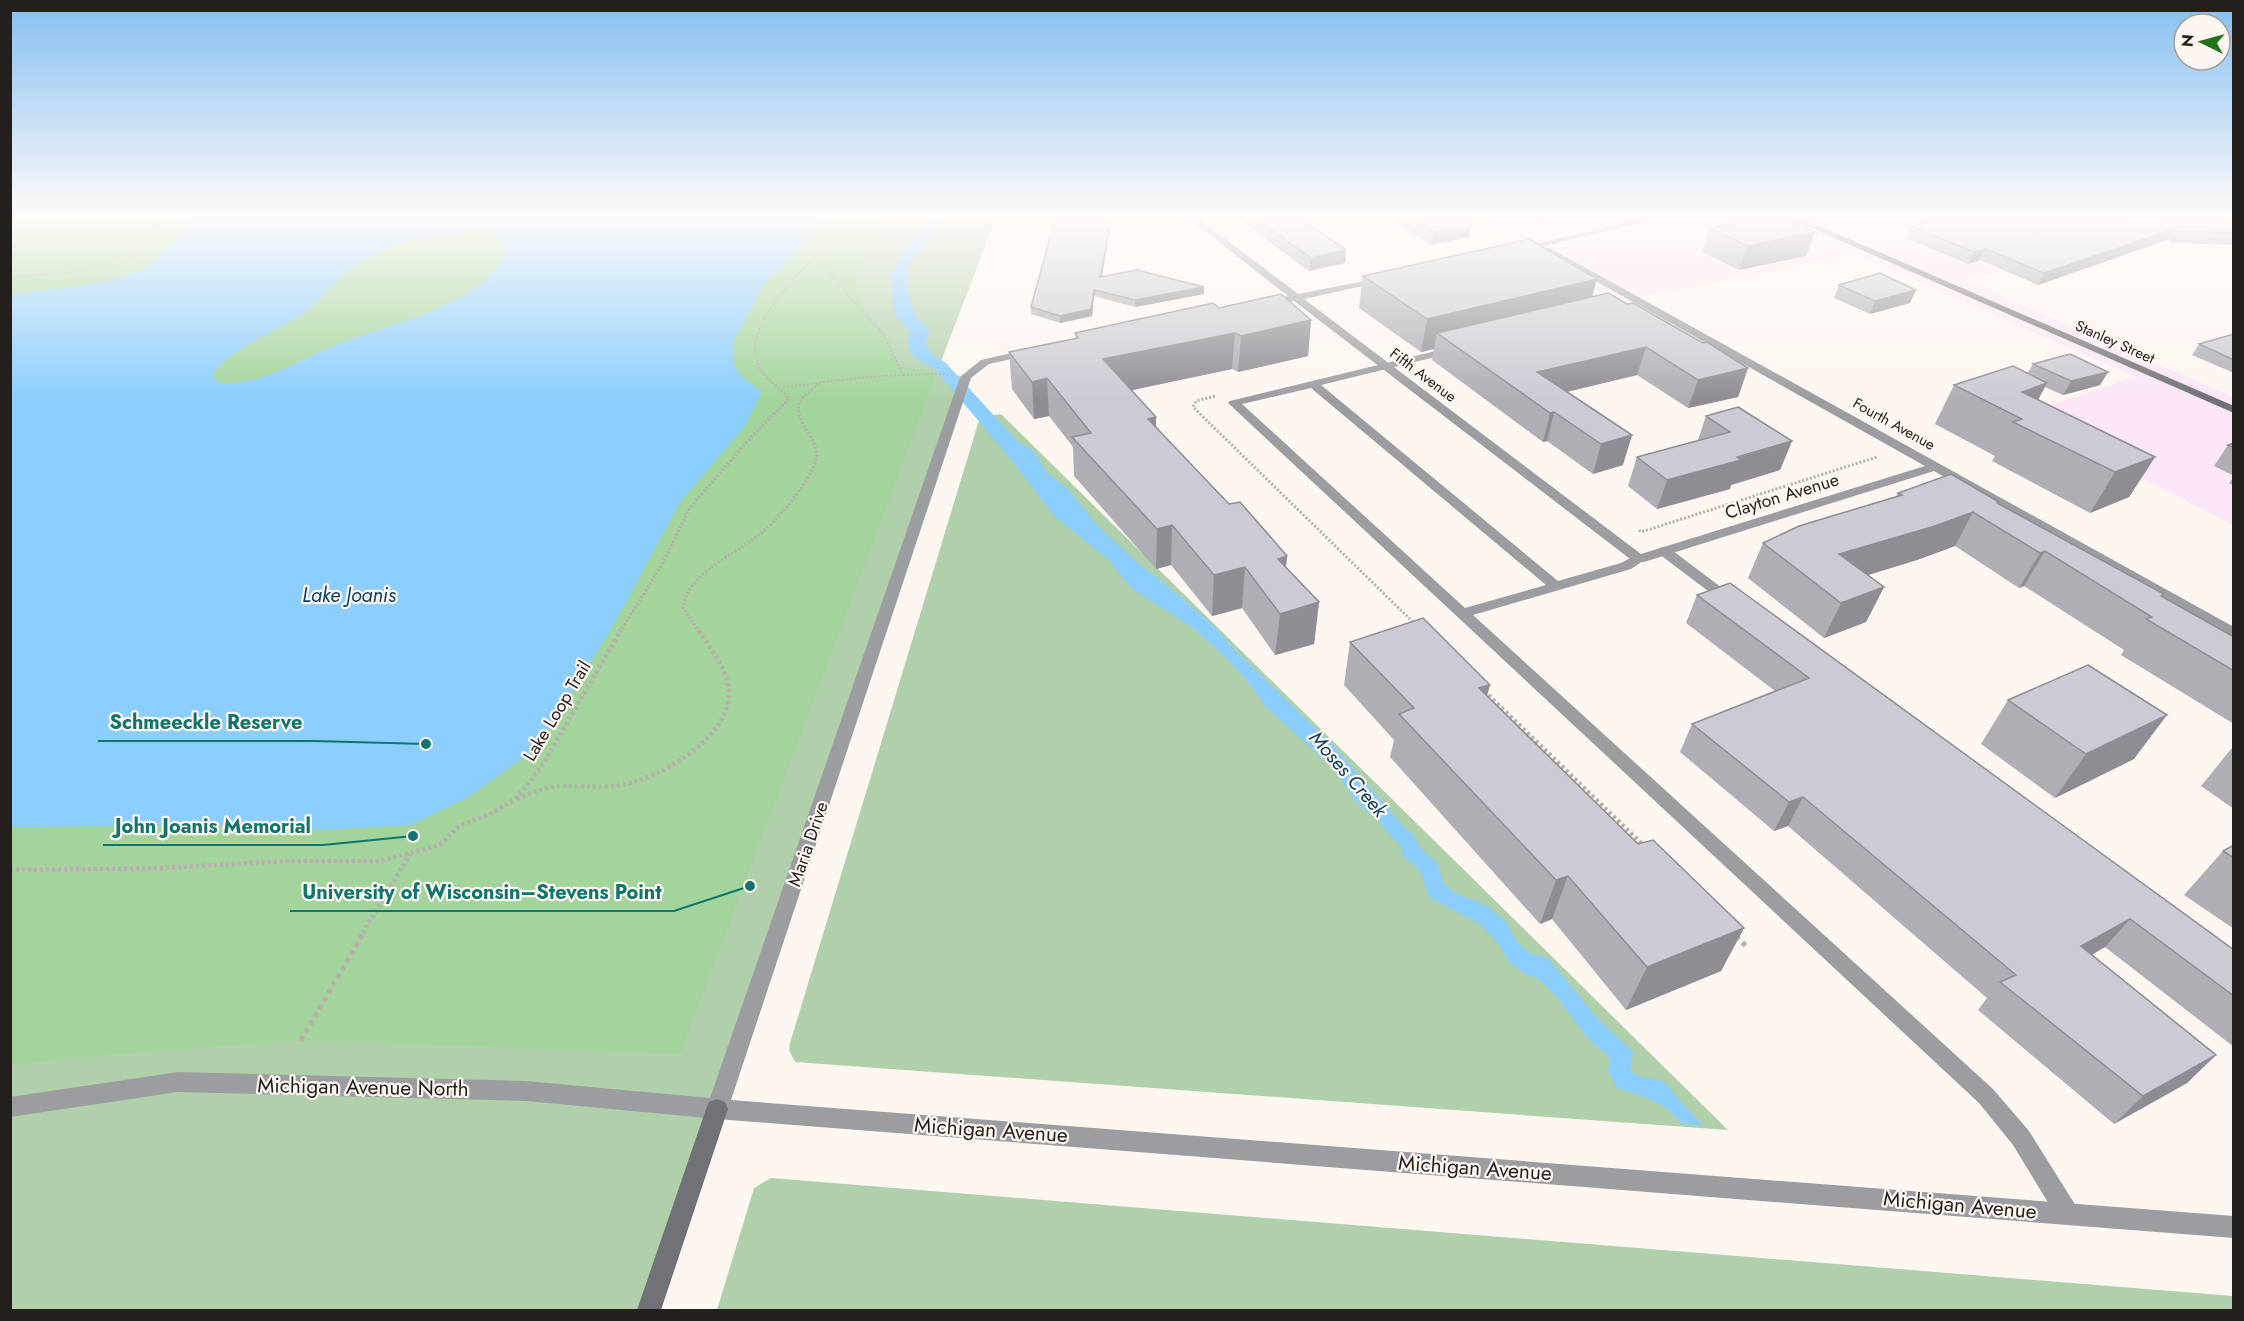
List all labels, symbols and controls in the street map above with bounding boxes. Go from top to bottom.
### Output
north arrow [2172,12,2232,72]
text: N [2176,33,2200,48]
street label: Stanley Street [2072,315,2159,369]
street label: Fifth Avenue [1385,343,1461,408]
street label: Fourth Avenue [1849,392,1939,456]
street label: Clayton Avenue [1722,466,1842,526]
water label: Lake Joanis [302,581,396,610]
street label: Lake Loop Trail [517,656,597,766]
callout: Schmeeckle Reserve [98,703,314,741]
text: Schmeeckle Reserve [110,708,302,737]
water label: Moses Creek [1302,724,1395,825]
street label: Maria Drive [781,798,835,890]
callout: John Joanis Memorial [103,807,323,845]
text: John Joanis Memorial [111,812,311,841]
callout: University of Wisconsin–Stevens Point [290,873,674,911]
text: University of Wisconsin–Stevens Point [302,878,662,907]
street label: Michigan Avenue North [257,1070,469,1104]
street label: Michigan Avenue [913,1110,1069,1150]
street label: Michigan Avenue [1397,1148,1553,1188]
street label: Michigan Avenue [1882,1183,2038,1227]

